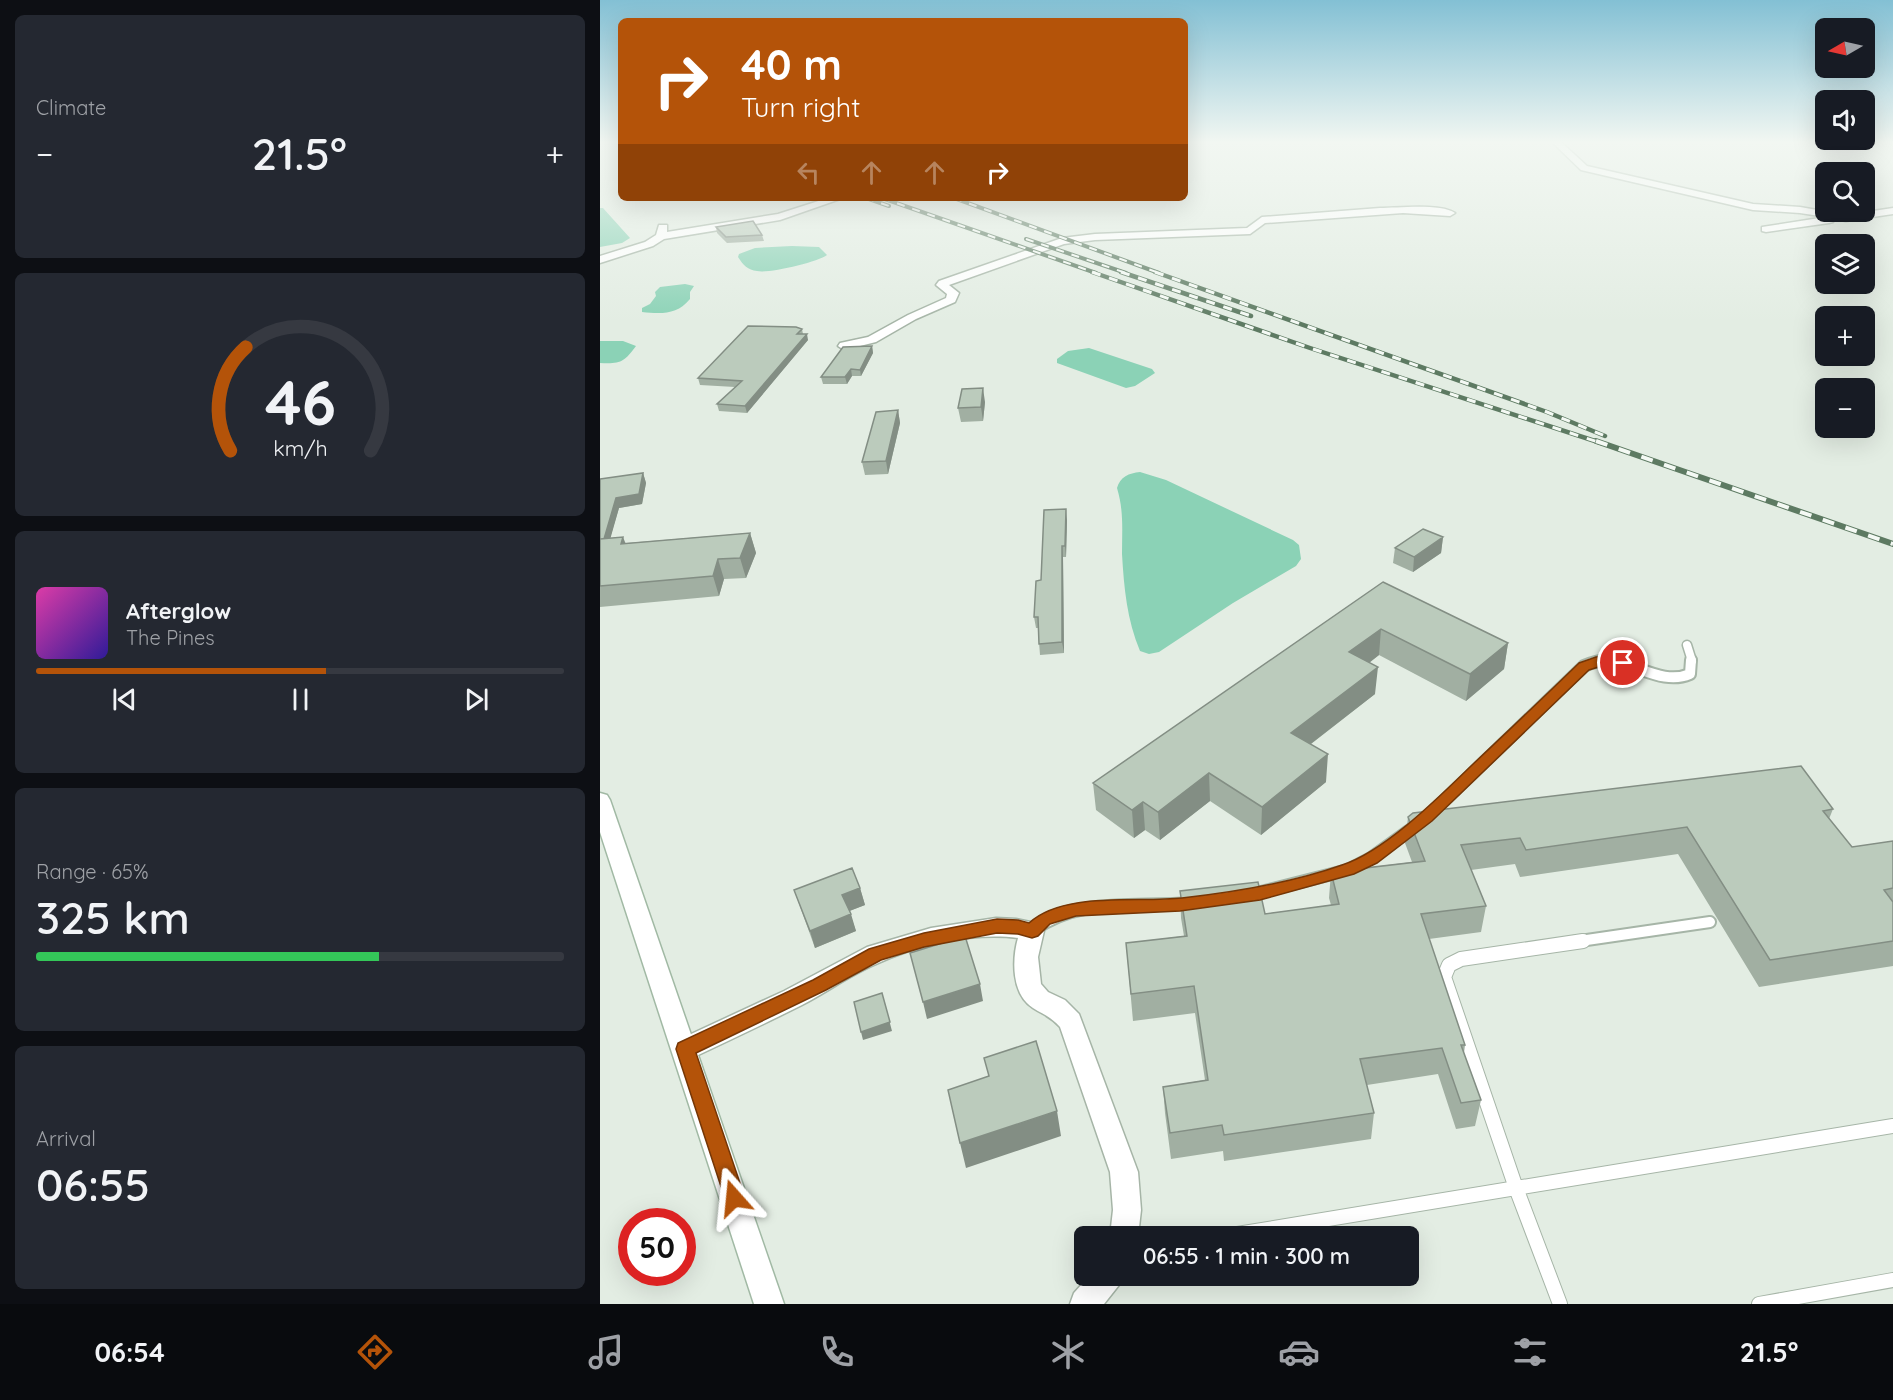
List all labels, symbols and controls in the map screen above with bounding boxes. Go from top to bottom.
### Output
north arrow [1815,18,1875,78]
map controls [1815,18,1875,438]
text: 40 m [741,38,842,91]
icon: right [642,42,720,120]
text: Turn right [741,90,860,124]
button: sound [1815,90,1875,150]
text: Climate [36,95,106,120]
text: 21.5° [252,125,347,181]
text: − [36,133,53,174]
text: + [545,133,564,174]
icon: left [792,156,825,189]
icon: ahead [855,156,888,189]
icon: ahead [918,156,951,189]
icon: right [981,156,1014,189]
button: search [1815,162,1875,222]
button: layers [1815,234,1875,294]
button: + [1815,306,1875,366]
text: 46 [264,363,336,441]
button: − [1815,378,1875,438]
text: km/h [273,436,327,462]
text: Afterglow [126,597,231,625]
text: The Pines [126,625,215,650]
pin [1597,637,1648,688]
icon: arrive [1606,646,1639,679]
icon: previous [108,683,141,716]
icon: pause [284,683,317,716]
icon: next [460,683,493,716]
text: Range · 65% [36,859,149,884]
text: 325 km [36,889,190,945]
text: Arrival [36,1126,96,1151]
text: 06:55 [36,1156,150,1212]
position arrow [702,1166,766,1230]
speed limit sign: 50 [618,1208,696,1286]
text: 06:55 · 1 min · 300 m [1143,1242,1350,1270]
icon: directions [354,1331,396,1373]
icon: music [585,1331,627,1373]
icon: phone [816,1331,858,1373]
icon: climate [1047,1331,1089,1373]
icon: car [1278,1331,1320,1373]
icon: filters [1509,1331,1551,1373]
text: 06:54 [94,1335,165,1369]
text: 21.5° [1740,1335,1798,1369]

